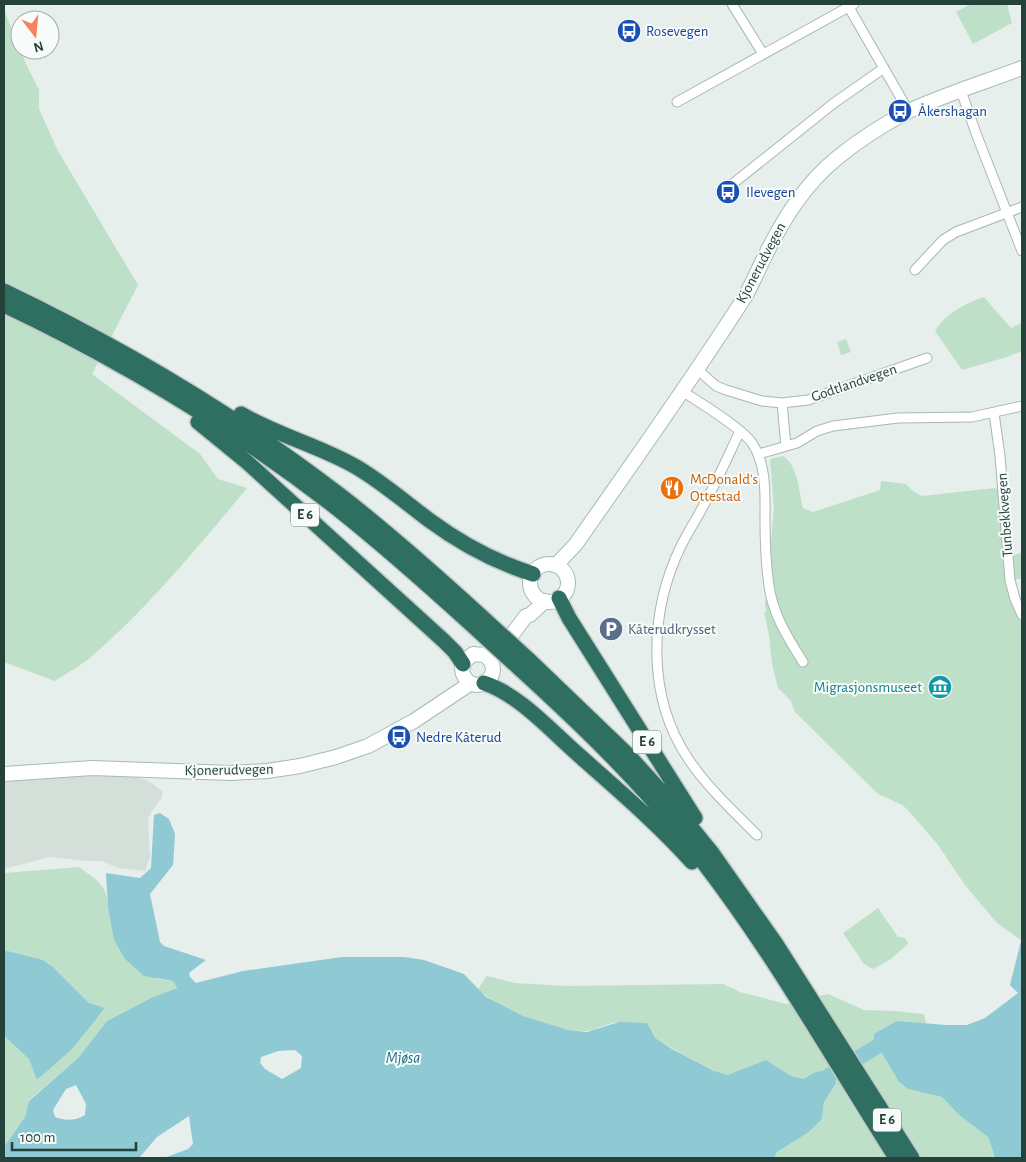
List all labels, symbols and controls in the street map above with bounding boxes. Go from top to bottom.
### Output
north arrow [10,10,60,60]
bus stop icon: Rosevegen [616,18,642,44]
place label: Rosevegen [646,24,708,39]
text: N [32,38,45,55]
bus stop icon: Åkershagan [887,98,913,124]
place label: Åkershagan [918,103,987,119]
bus stop icon: Ilevegen [715,179,741,205]
place label: Ilevegen [746,185,795,200]
street label: Kjonerudvegen [733,220,789,306]
street label: Godtlandvegen [809,361,899,405]
place label: McDonald's Ottestad [690,472,758,504]
street label: Tunbekkvegen [995,472,1015,558]
restaurant icon: McDonald's Ottestad [659,475,685,501]
road number: E 6 [291,504,319,526]
parking icon: Kåterudkrysset [598,616,624,642]
place label: Kåterudkrysset [628,622,716,637]
museum icon: Migrasjonsmuseet [927,674,953,700]
place label: Migrasjonsmuseet [814,680,922,695]
bus stop icon: Nedre Kåterud [386,724,412,750]
place label: Nedre Kåterud [416,730,502,745]
road number: E 6 [633,730,661,754]
street label: Kjonerudvegen [184,762,274,778]
water label: Mjøsa [386,1050,420,1067]
road number: E 6 [873,1108,901,1132]
scale bar [12,1120,136,1152]
text: 100 m [20,1130,55,1145]

